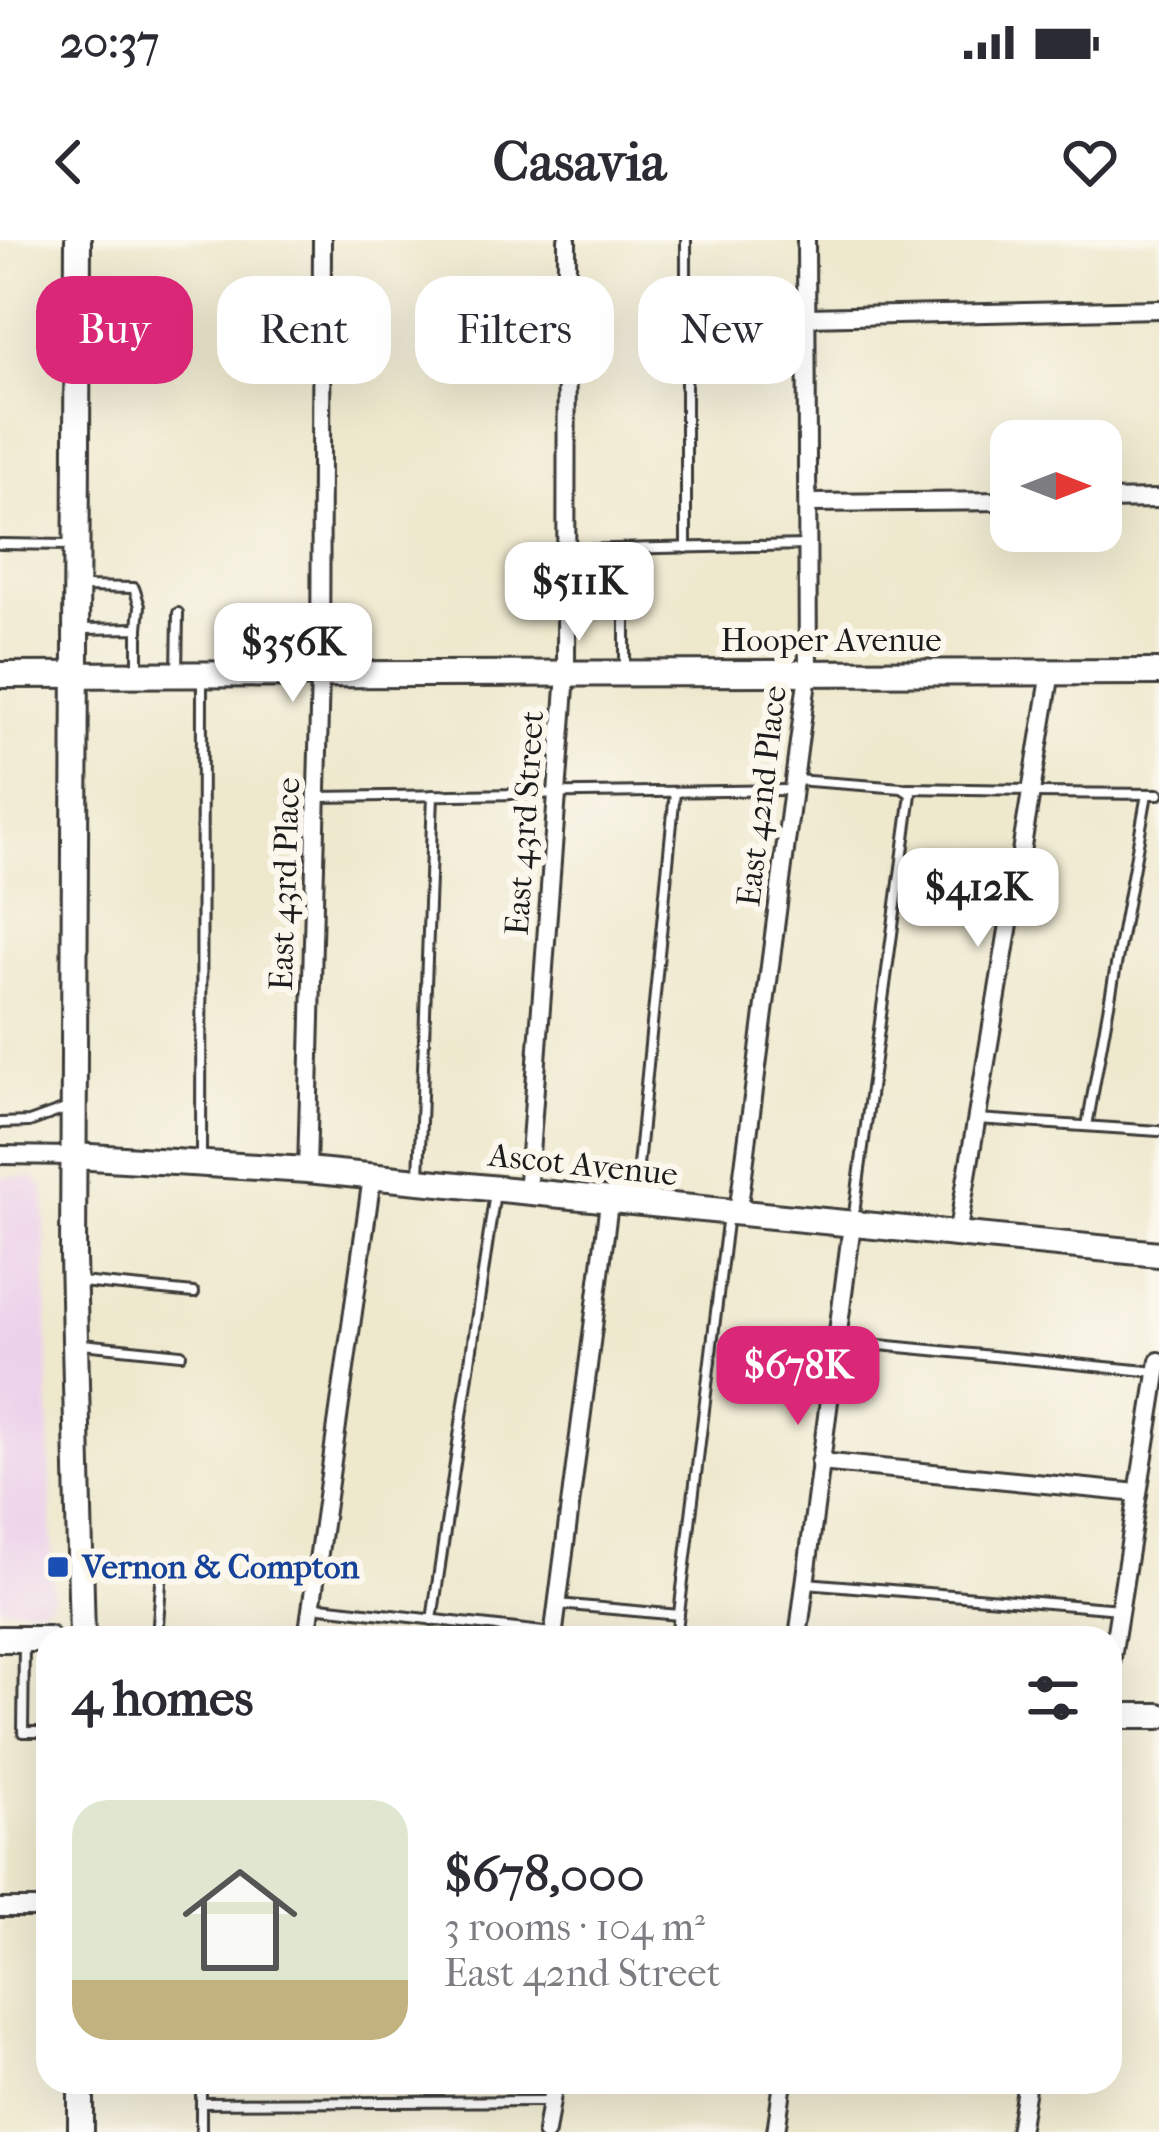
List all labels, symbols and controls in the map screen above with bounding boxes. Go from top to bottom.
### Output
text: 20:37 [60,16,159,69]
icon: back [36,129,102,195]
icon: heart [1057,129,1123,195]
text: Casavia [493,131,666,194]
chip: Buy [36,276,193,384]
chip: Rent [217,276,391,384]
chip: Filters [415,276,614,384]
chip: New [638,276,805,384]
north arrow [990,420,1122,552]
map controls [990,420,1122,552]
pin: $511K [495,542,663,644]
text: $511K [532,558,626,604]
pin: $356K [209,603,377,705]
text: $356K [241,619,345,665]
street label: Hooper Avenue [720,621,942,660]
street label: East 42nd Place [729,683,795,909]
street label: East 43rd Street [498,709,552,937]
street label: East 43rd Place [262,777,308,991]
pin: $412K [894,848,1062,950]
text: $412K [925,864,1031,910]
street label: Ascot Avenue [484,1135,680,1194]
pin: $678K [714,1326,882,1428]
text: $678K [743,1342,853,1388]
place label: Vernon & Compton [81,1548,360,1587]
marker: Vernon & Compton [45,1554,71,1580]
icon: filters [1020,1665,1086,1731]
text: 4 homes [72,1668,253,1728]
text: $678,000 [444,1844,645,1904]
icon: home [168,1848,312,1992]
text: 3 rooms · 104 m² [444,1904,705,1950]
text: East 42nd Street [444,1950,721,1996]

